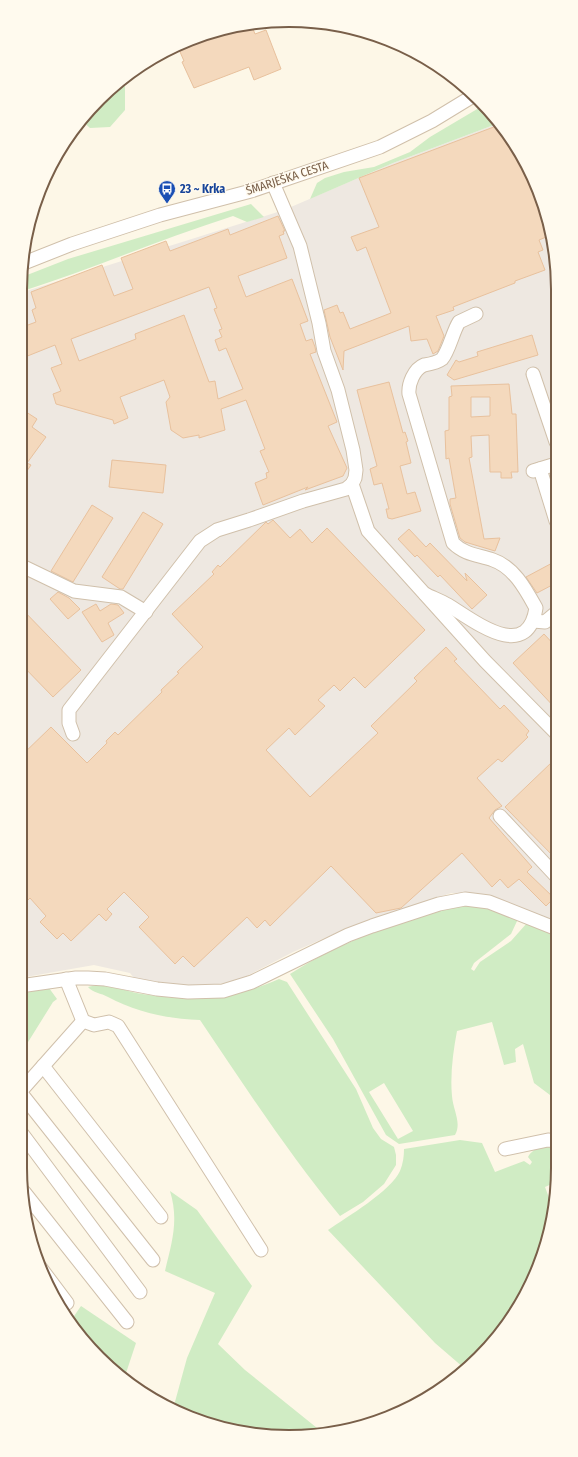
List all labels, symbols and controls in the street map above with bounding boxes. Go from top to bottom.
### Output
street label: ŠMARJEŠKA CESTA [244,157,331,198]
bus stop icon: 23 ~ Krka [157,179,177,204]
place label: 23 ~ Krka [179,182,225,196]

